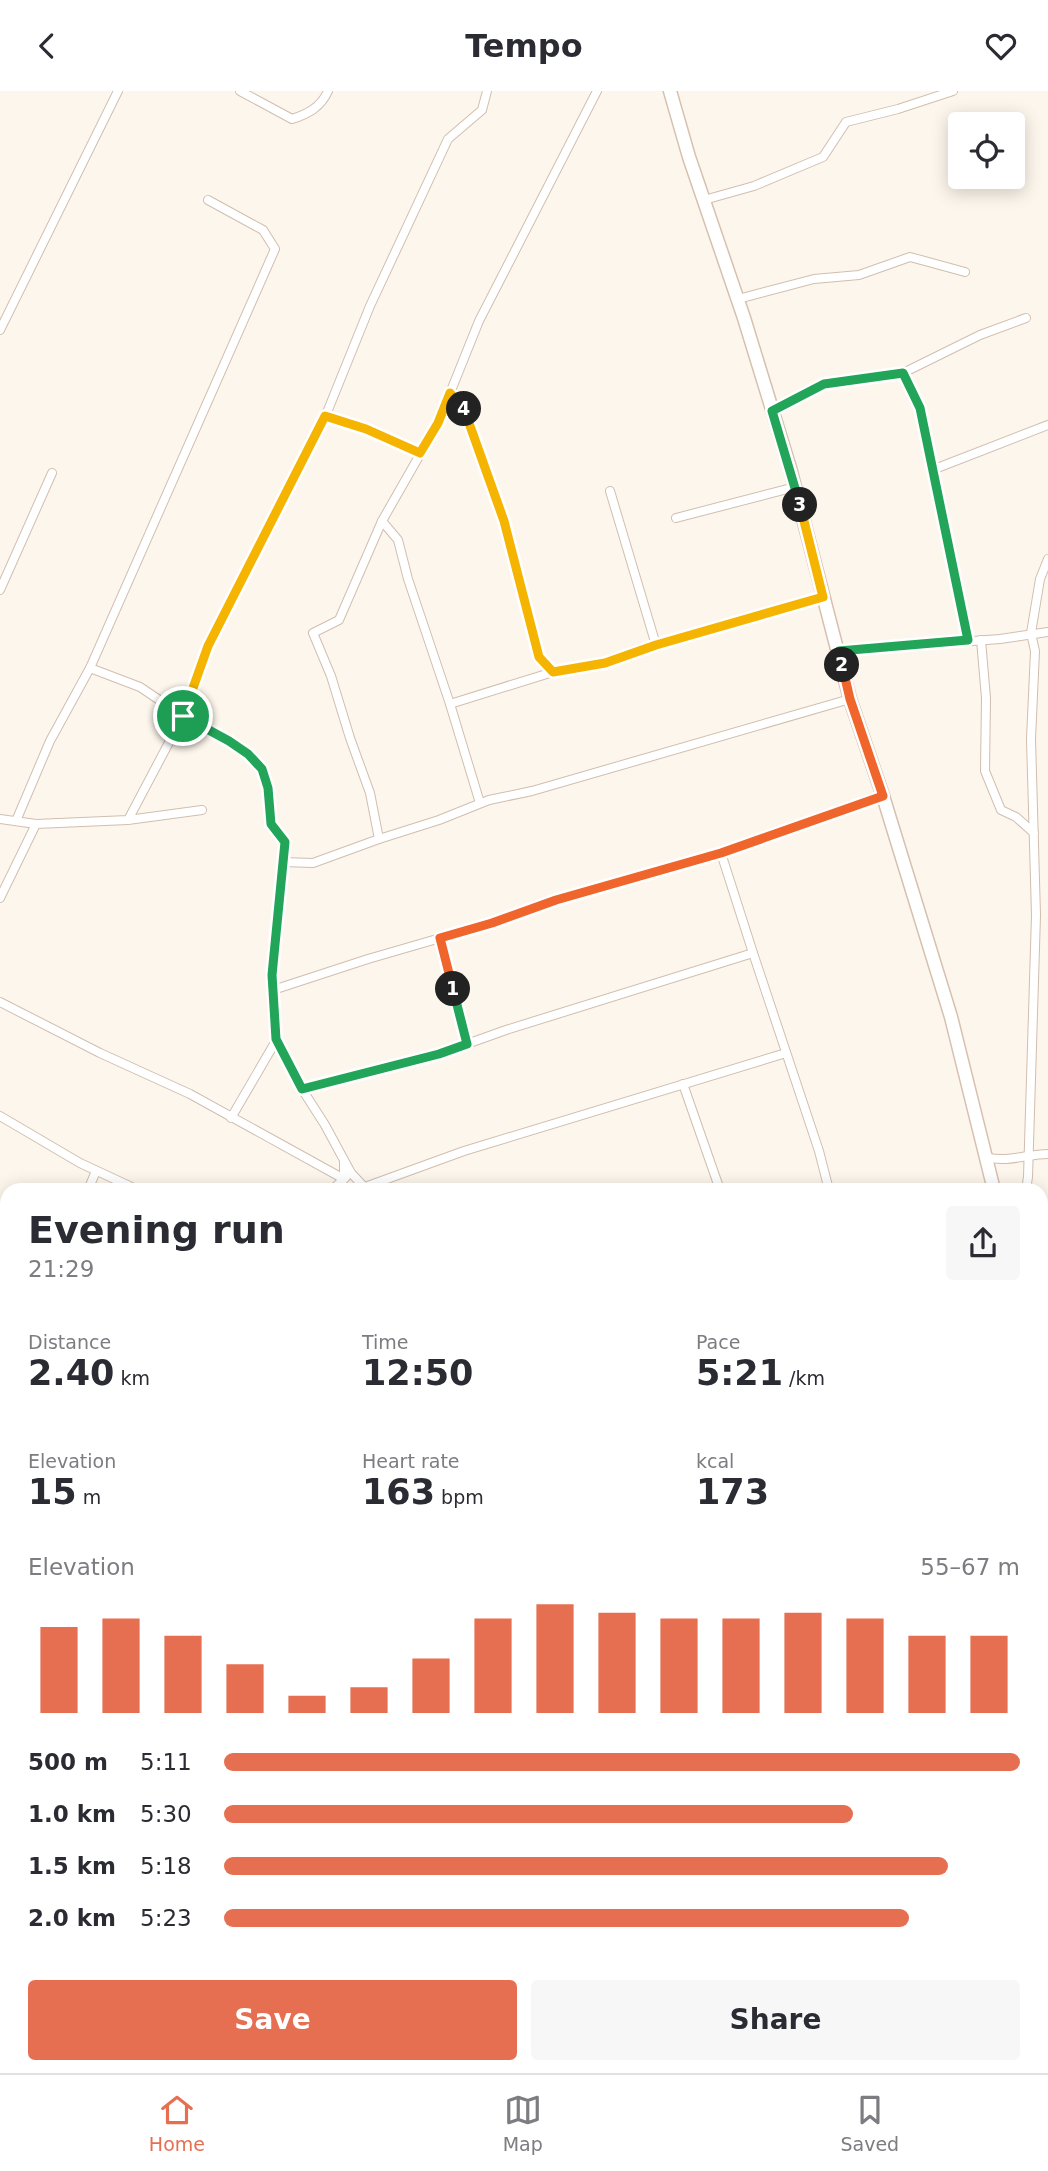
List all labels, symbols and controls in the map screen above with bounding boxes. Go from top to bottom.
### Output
icon: back [28,27,66,65]
text: Tempo [465,27,583,65]
icon: heart [982,27,1020,65]
map controls [948,112,1025,189]
button: locate [948,112,1025,189]
pin: 4 [447,391,482,427]
text: 4 [457,397,470,419]
pin: 3 [782,487,818,523]
text: 3 [793,493,806,515]
pin: 2 [824,647,860,683]
text: 2 [835,653,848,675]
pin [153,686,213,746]
icon: arrive [164,697,202,735]
pin: 1 [435,971,470,1007]
text: 1 [446,977,459,999]
button: share [946,1206,1020,1280]
text: Evening run [28,1208,285,1252]
text: 21:29 [28,1256,94,1282]
text: Distance [28,1331,111,1353]
text: Time [362,1331,409,1353]
text: Pace [696,1331,740,1353]
text: 2.40 [28,1353,114,1393]
text: 12:50 [362,1353,473,1393]
text: 5:21 [696,1353,783,1393]
text: km [114,1367,150,1389]
text: /km [783,1367,825,1389]
text: Elevation [28,1450,116,1472]
text: Heart rate [362,1450,460,1472]
text: kcal [696,1450,734,1472]
text: 15 [28,1472,77,1512]
text: 163 [362,1472,435,1512]
text: 173 [696,1472,769,1512]
text: m [77,1486,101,1508]
text: bpm [435,1486,484,1508]
text: Elevation [28,1554,135,1580]
text: 55–67 m [920,1554,1020,1580]
text: 500 m [28,1749,108,1775]
text: 5:11 [140,1749,192,1775]
text: 1.0 km [28,1801,116,1827]
text: 5:30 [140,1801,192,1827]
text: 1.5 km [28,1853,116,1879]
text: 5:18 [140,1853,192,1879]
text: 2.0 km [28,1905,116,1931]
text: 5:23 [140,1905,192,1931]
button: Save [28,1980,517,2060]
button: Share [531,1980,1020,2060]
tab: Home [149,2091,205,2155]
tab: Map [503,2091,543,2155]
tab: Saved [840,2091,899,2155]

